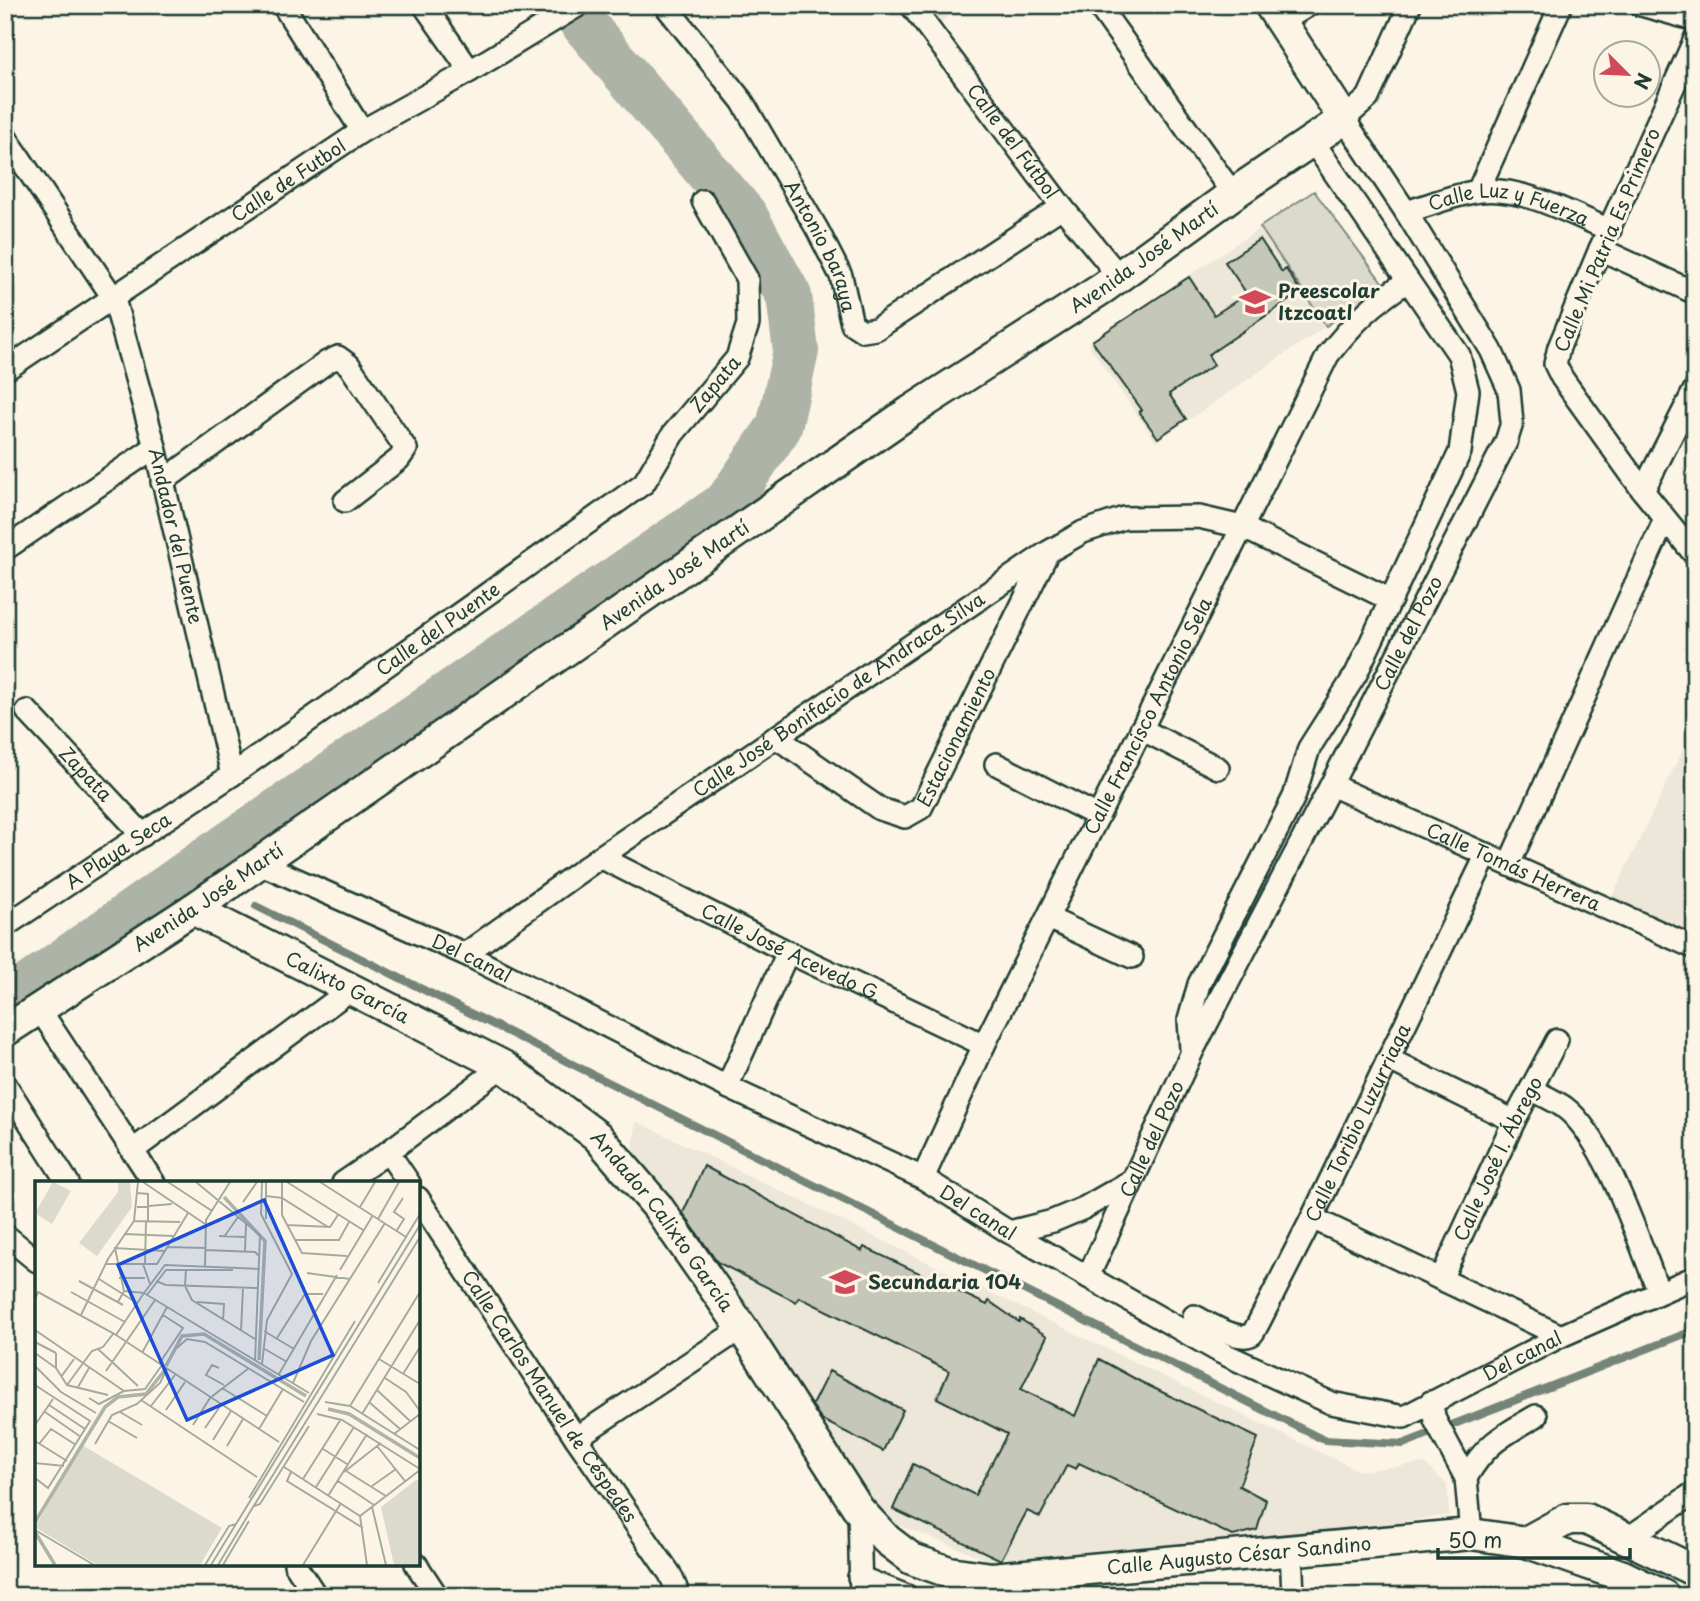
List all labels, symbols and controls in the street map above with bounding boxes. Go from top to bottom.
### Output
north arrow [1592,38,1662,108]
text: N [1628,69,1659,94]
street label: Calle del Fútbol [961,77,1066,204]
street label: Calle Mi Patria Es Primero [1546,123,1666,356]
street label: Calle de Futbol [225,131,351,228]
street label: Antonio baraya [778,174,864,315]
street label: Calle Luz y Fuerza [1424,175,1594,232]
street label: Avenida José Martí [1064,194,1224,319]
place label: Preescolar Itzcoatl [1278,276,1380,326]
school or university icon: Preescolar Itzcoatl [1238,285,1272,319]
street label: Zapata [682,349,747,418]
street label: Andador del Puente [143,445,211,626]
street label: Avenida José Martí [593,512,754,636]
street label: Calle del Pozo [1366,571,1448,695]
street label: Calle del Puente [370,575,505,682]
street label: Calle José Bonifacio de Andraca Silva [686,584,990,803]
street label: Calle Francisco Antonio Sela [1076,591,1218,839]
street label: Estacionamiento [909,663,1001,811]
street label: Zapata [53,739,120,807]
street label: A Playa Seca [59,804,176,895]
street label: Calle Tomás Herrera [1422,815,1606,917]
street label: Avenida José Martí [127,836,289,958]
street label: Calle José Acevedo G. [697,895,887,1008]
street label: Del canal [428,926,517,988]
street label: Calixto García [281,943,415,1029]
street label: Calle Toribio Luzurriaga [1297,1018,1417,1226]
street label: Calle José I. Ábrego [1446,1071,1548,1245]
street label: Calle del Pozo [1112,1076,1190,1202]
street label: Andador Calixto García [585,1124,741,1317]
street label: Del canal [935,1177,1022,1246]
inset map [35,1181,420,1566]
street label: Calle Carlos Manuel de Céspedes [456,1264,645,1528]
school or university icon: Secundaria 104 [828,1265,862,1299]
place label: Secundaria 104 [868,1267,1021,1295]
street label: Del canal [1477,1323,1566,1387]
scale bar [1438,1517,1630,1561]
text: 50 m [1448,1523,1502,1555]
street label: Calle Augusto César Sandino [1105,1528,1372,1580]

